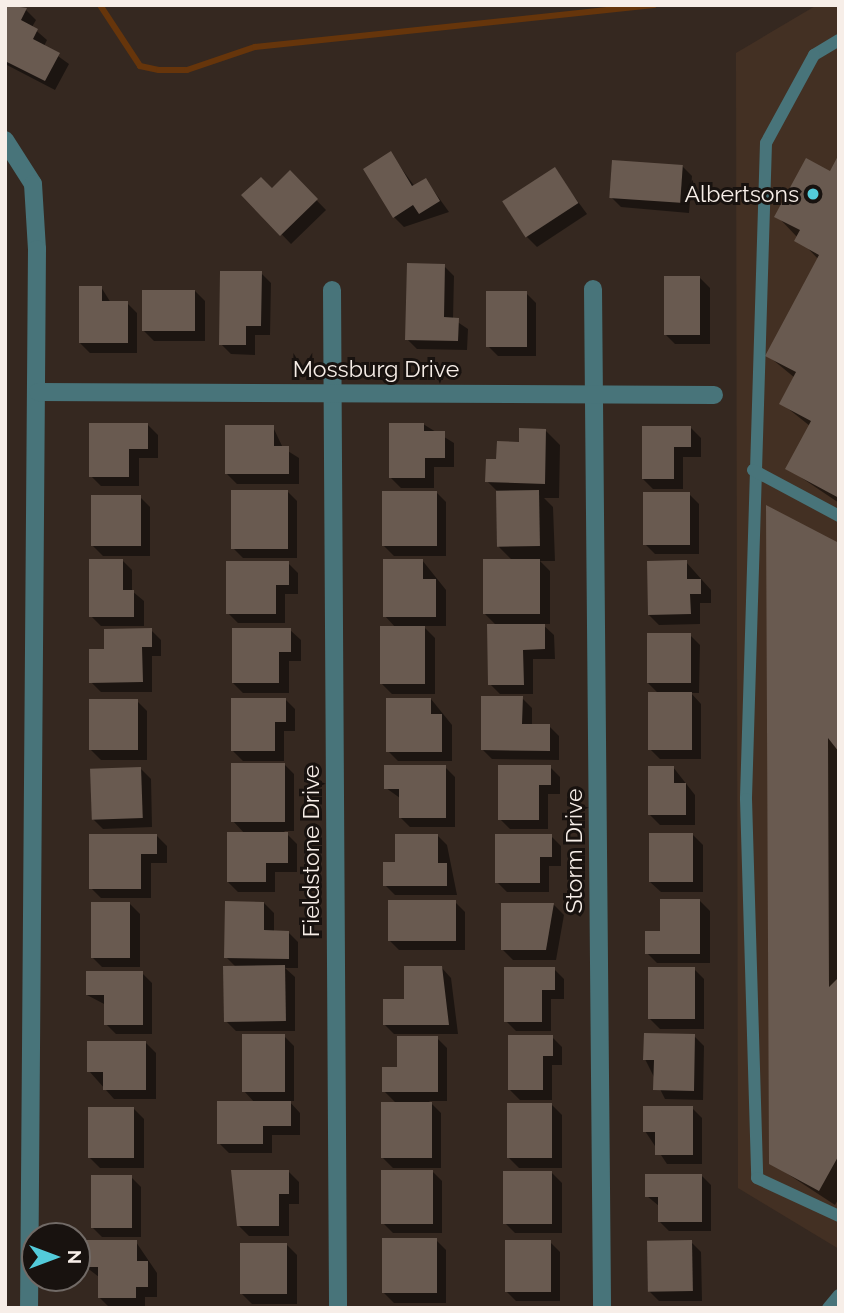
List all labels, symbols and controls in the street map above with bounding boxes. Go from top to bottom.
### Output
place label: Albertsons [684,180,799,208]
marker: Albertsons [805,186,821,202]
street label: Mossburg Drive [293,355,459,383]
street label: Fieldstone Drive [297,765,325,937]
street label: Storm Drive [560,789,588,913]
north arrow [21,1222,91,1292]
text: N [64,1250,86,1264]

